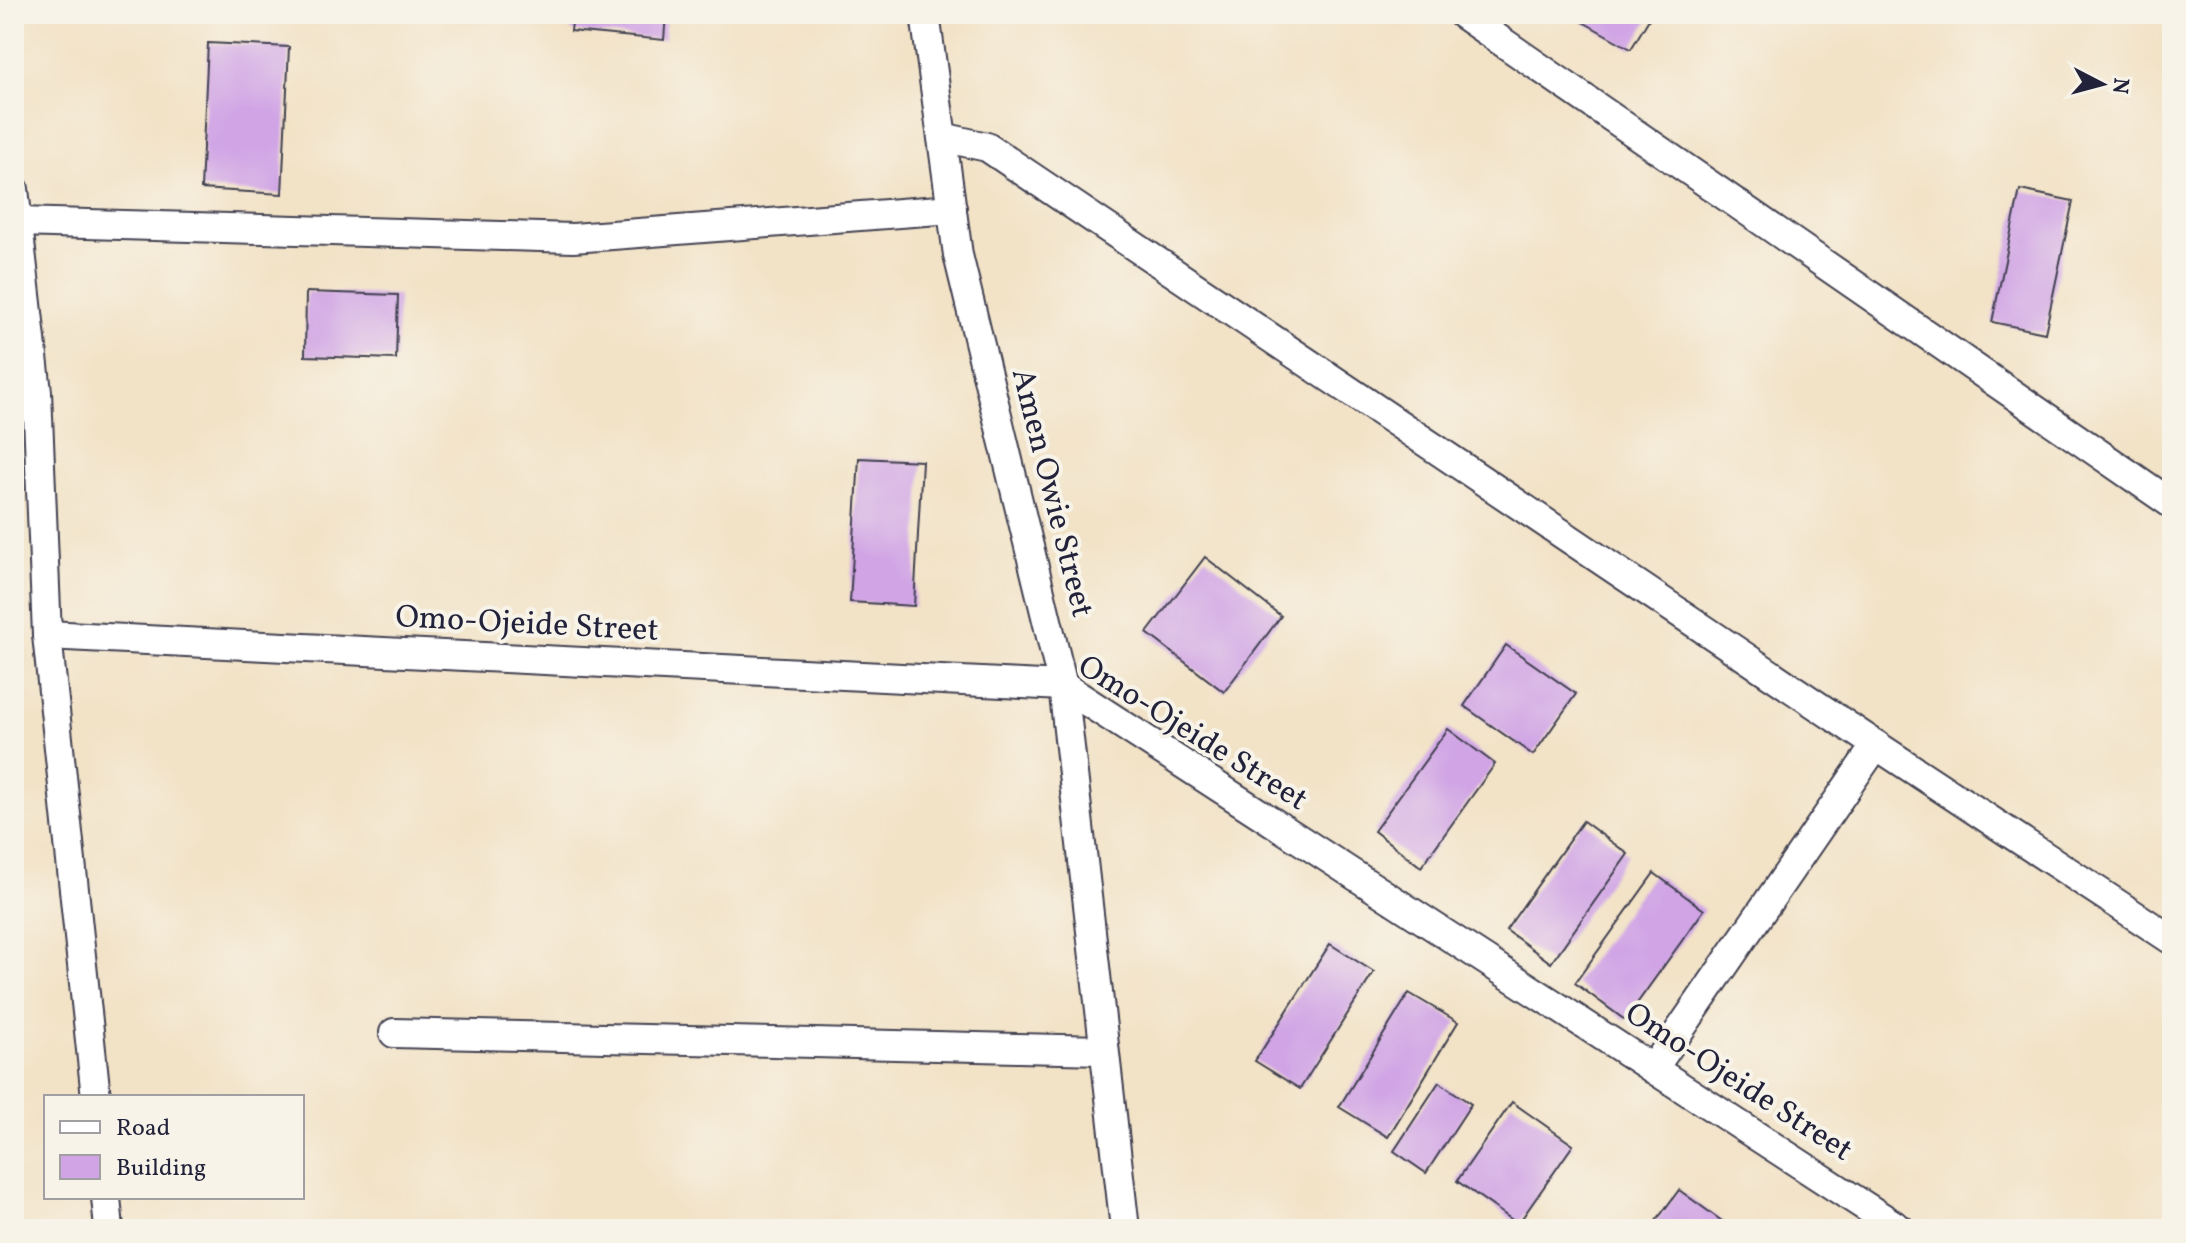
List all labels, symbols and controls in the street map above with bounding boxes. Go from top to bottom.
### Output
north arrow [2062,44,2142,124]
text: N [2103,76,2136,95]
street label: Amen Owie Street [999,364,1103,622]
street label: Omo-Ojeide Street [394,596,660,654]
street label: Omo-Ojeide Street [1069,646,1315,822]
street label: Omo-Ojeide Street [1616,993,1860,1173]
legend [44,1095,304,1199]
text: Road [116,1112,170,1146]
text: Building [116,1152,206,1186]

